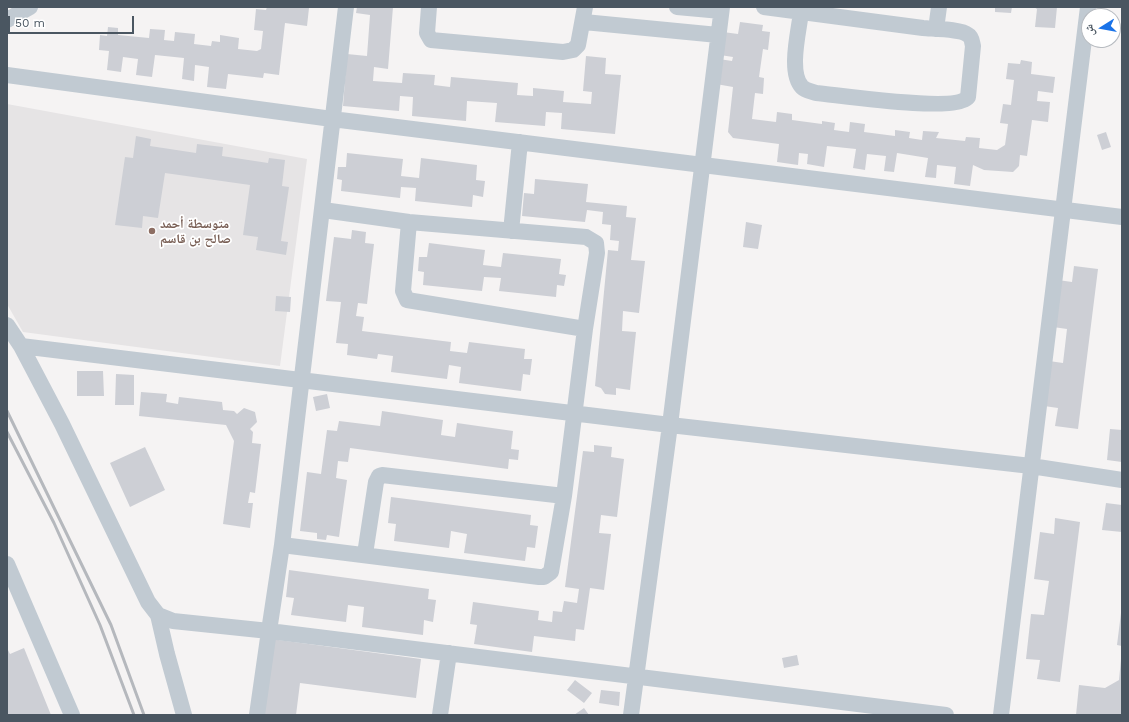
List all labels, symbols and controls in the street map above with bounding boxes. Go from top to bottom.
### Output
scale bar [10,8,136,34]
north arrow [1081,8,1121,48]
text: 50 m [15,16,45,30]
text: ش [1082,23,1097,37]
place label: متوسطة أحمد صالح بن قاسم [160,216,231,247]
marker: متوسطة أحمد صالح بن قاسم [147,226,157,236]

